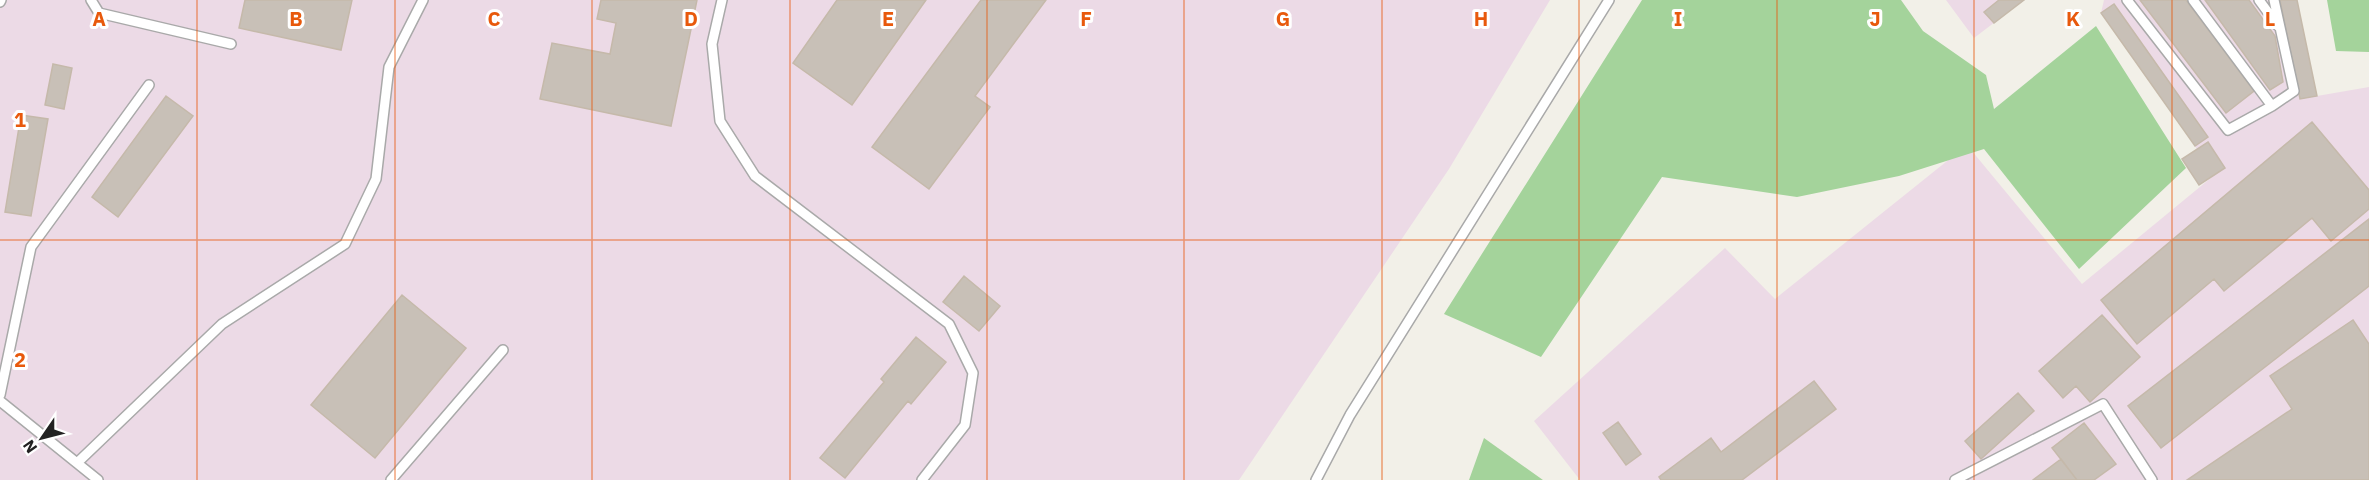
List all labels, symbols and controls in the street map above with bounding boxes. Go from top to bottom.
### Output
text: A [92,5,106,32]
text: B [289,5,303,32]
text: C [487,5,501,32]
text: D [684,5,698,32]
text: E [882,5,894,32]
text: F [1080,5,1092,32]
text: G [1276,5,1290,32]
text: H [1474,5,1488,32]
text: I [1674,5,1682,32]
text: J [1869,5,1881,32]
text: K [2066,5,2080,32]
text: L [2265,5,2275,32]
text: 1 [14,106,26,133]
text: 2 [14,346,26,373]
north arrow [12,408,72,468]
text: N [18,436,41,457]

